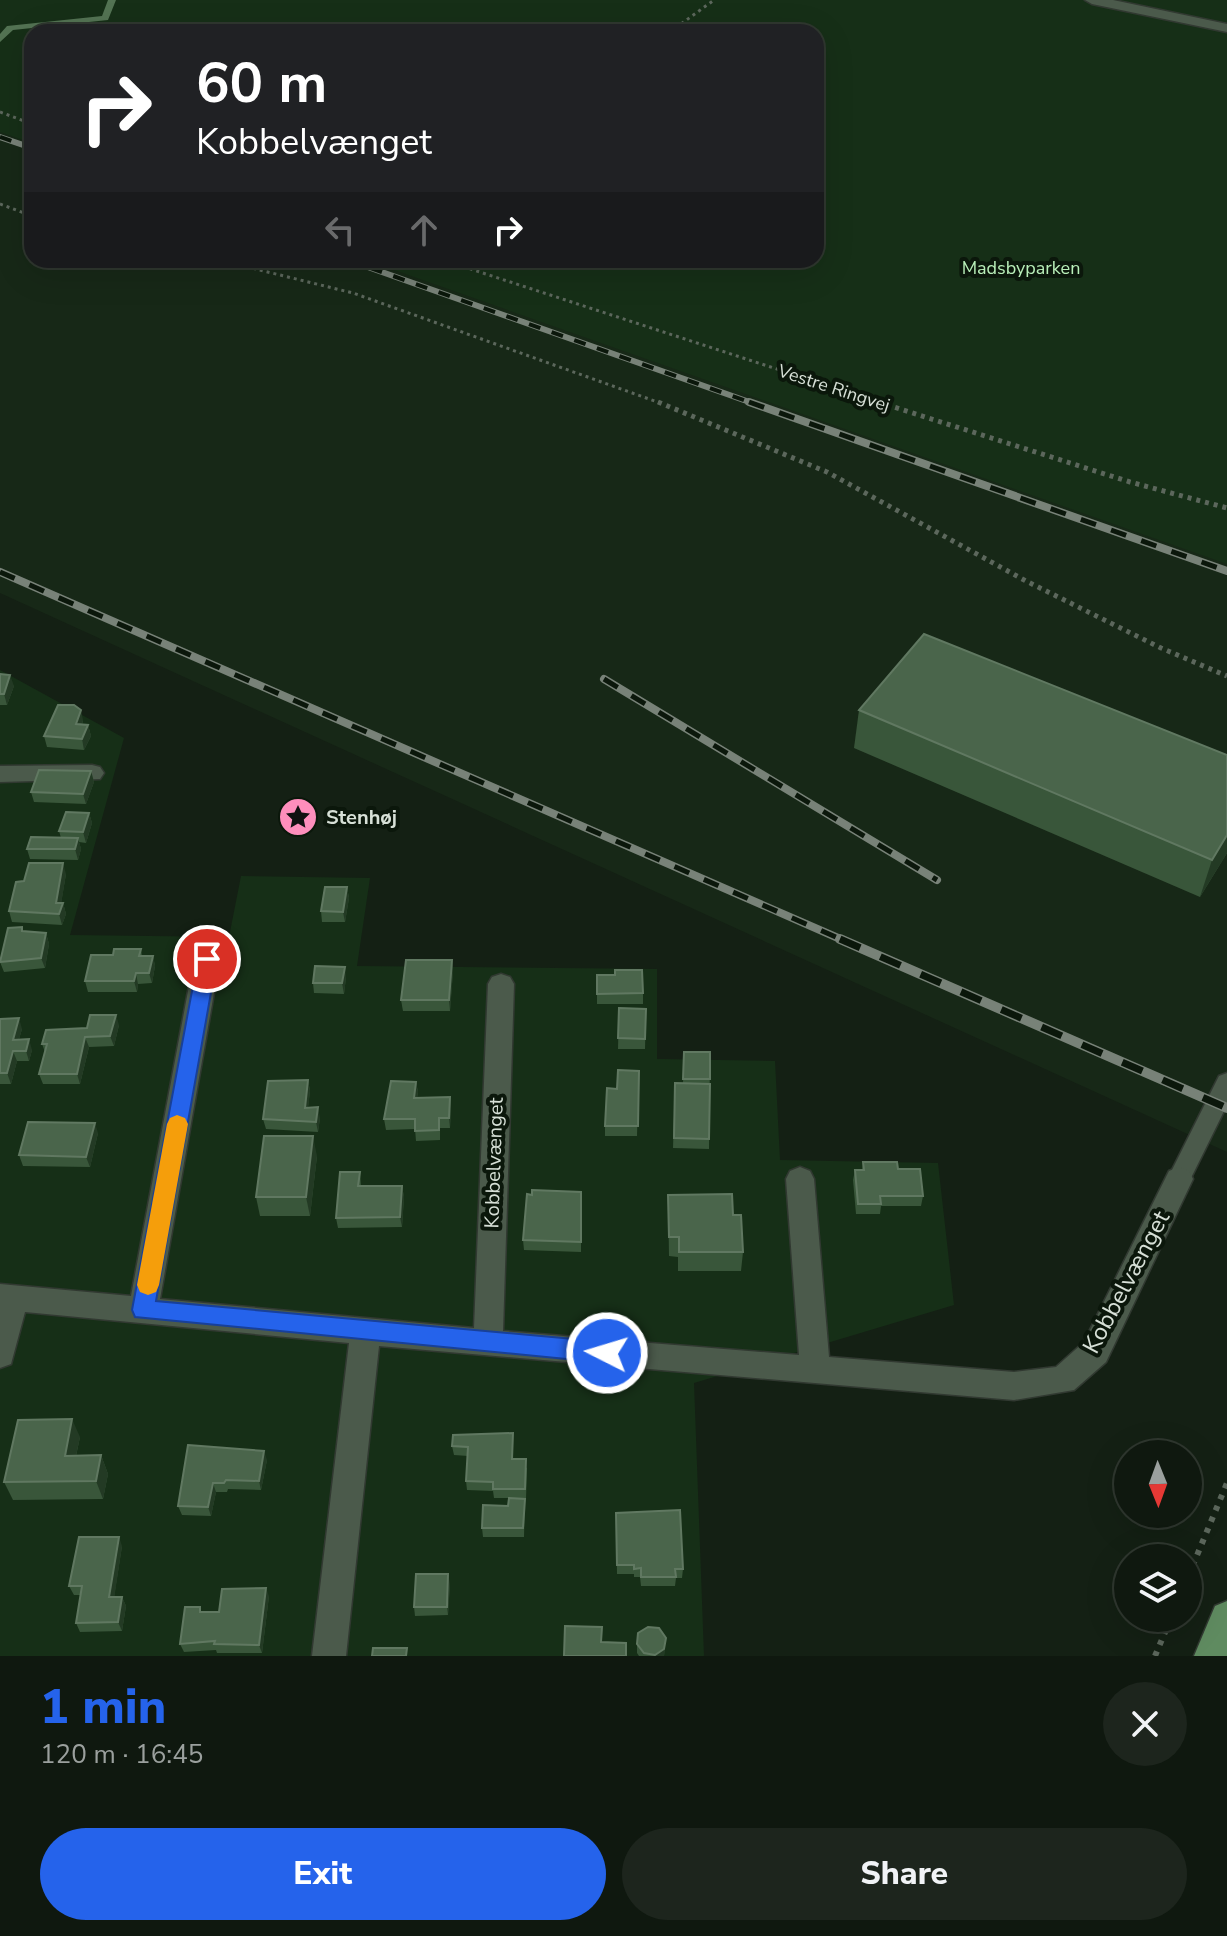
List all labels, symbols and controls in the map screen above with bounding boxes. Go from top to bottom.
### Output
text: 60 m [196,45,327,122]
icon: right [64,56,168,160]
text: Kobbelvænget [196,118,432,167]
icon: left [318,208,362,252]
icon: ahead [402,208,446,252]
icon: right [486,208,530,252]
park label: Madsbyparken [962,256,1080,280]
street label: Vestre Ringvej [774,358,893,417]
place icon: Stenhøj [277,796,319,838]
place label: Stenhøj [326,804,397,831]
pin [173,925,241,993]
icon: arrive [185,937,229,981]
street label: Kobbelvænget [478,1096,510,1229]
street label: Kobbelvænget [1075,1205,1177,1359]
position arrow [565,1311,649,1395]
north arrow [1114,1440,1202,1528]
map controls [1114,1440,1202,1632]
button: layers [1114,1544,1202,1632]
text: 1 min [40,1674,166,1740]
button: close [1103,1682,1187,1766]
text: 120 m · 16:45 [40,1737,203,1772]
button: Exit [40,1828,606,1920]
button: Share [622,1828,1187,1920]

